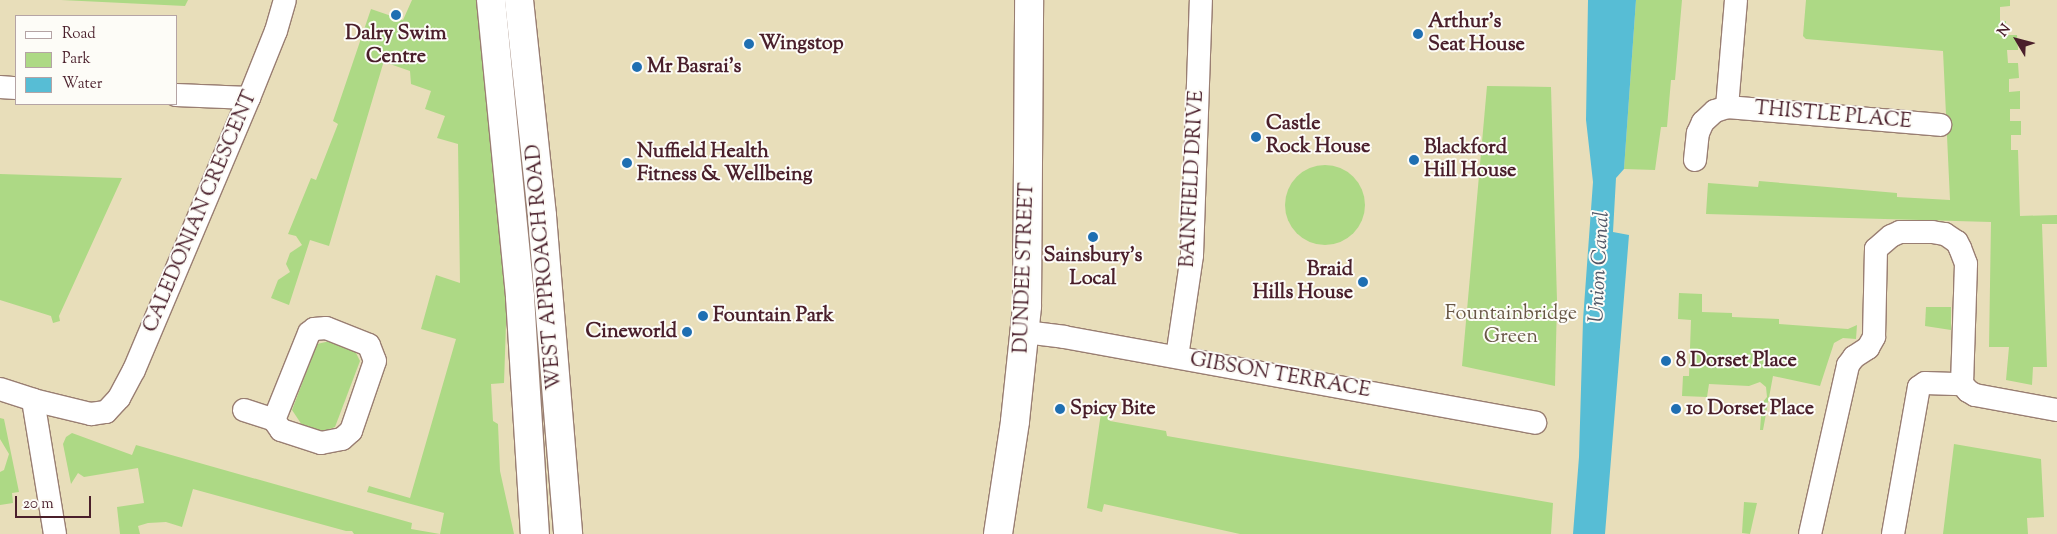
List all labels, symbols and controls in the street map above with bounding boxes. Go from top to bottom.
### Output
marker: Dalry Swim Centre [390,9,402,21]
place label: Arthur's Seat House [1428,10,1525,57]
legend [15,15,178,105]
north arrow [1992,15,2042,65]
text: N [1994,20,2016,41]
place label: Dalry Swim Centre [345,23,447,70]
text: Road [62,24,96,45]
marker: Arthur's Seat House [1412,28,1424,40]
place label: Wingstop [759,32,844,56]
marker: Wingstop [743,38,755,50]
text: Park [62,49,91,70]
place label: Mr Basrai's [647,55,741,79]
marker: Mr Basrai's [631,61,643,73]
text: Water [62,74,102,95]
street label: CALEDONIAN CRESCENT [139,88,263,336]
street label: BAINFIELD DRIVE [1176,90,1210,268]
street label: THISTLE PLACE [1753,97,1913,135]
place label: Castle Rock House [1266,113,1370,160]
marker: Castle Rock House [1250,131,1262,143]
place label: Blackford Hill House [1424,136,1516,183]
place label: Nuffield Health Fitness & Wellbeing [637,140,812,187]
street label: WEST APPROACH ROAD [522,143,568,391]
marker: Blackford Hill House [1408,154,1420,166]
marker: Nuffield Health Fitness & Wellbeing [621,157,633,169]
street label: DUNDEE STREET [1010,182,1040,354]
water label: Union Canal [1584,211,1616,323]
marker: Sainsbury's Local [1087,231,1099,243]
place label: Sainsbury's Local [1044,245,1142,292]
place label: Braid Hills House [1253,258,1353,305]
marker: Braid Hills House [1357,276,1369,288]
park label: Fountainbridge Green [1445,302,1577,349]
place label: Fountain Park [713,304,834,328]
marker: Fountain Park [697,310,709,322]
place label: Cineworld [585,320,677,344]
marker: Cineworld [681,326,693,338]
street label: GIBSON TERRACE [1188,348,1372,404]
place label: 8 Dorset Place [1676,349,1797,373]
marker: 8 Dorset Place [1660,355,1672,367]
place label: Spicy Bite [1070,397,1156,421]
place label: 10 Dorset Place [1686,397,1814,421]
marker: Spicy Bite [1054,403,1066,415]
marker: 10 Dorset Place [1670,403,1682,415]
scale bar [18,486,94,518]
text: 20 m [23,494,54,515]

